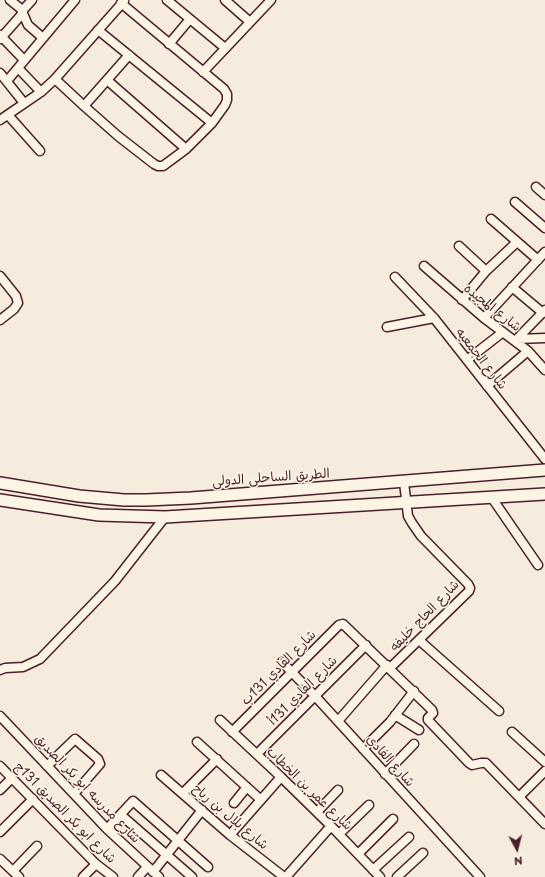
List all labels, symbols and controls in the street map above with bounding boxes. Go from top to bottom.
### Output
street label: شارع المجيده [460,281,524,335]
street label: شارع الجمعيه [452,325,510,393]
street label: الطريق الساحلى الدولى [212,466,330,490]
street label: شارع الحاج خليفه [387,577,463,655]
street label: شارع الفادي 131ب [238,627,320,709]
street label: شارع الفادي 131أ [265,653,341,729]
street label: شارع مدرسه ابو بكر الصديق [31,731,143,847]
street label: شارع الفادي [363,732,417,790]
street label: شارع عمر بن الخطاب [263,744,355,834]
street label: شارع ابو بكر الصديق 131ج [11,759,119,867]
street label: شارع بلال بن رباح [189,781,271,853]
north arrow [497,829,537,869]
text: N [513,852,524,870]

